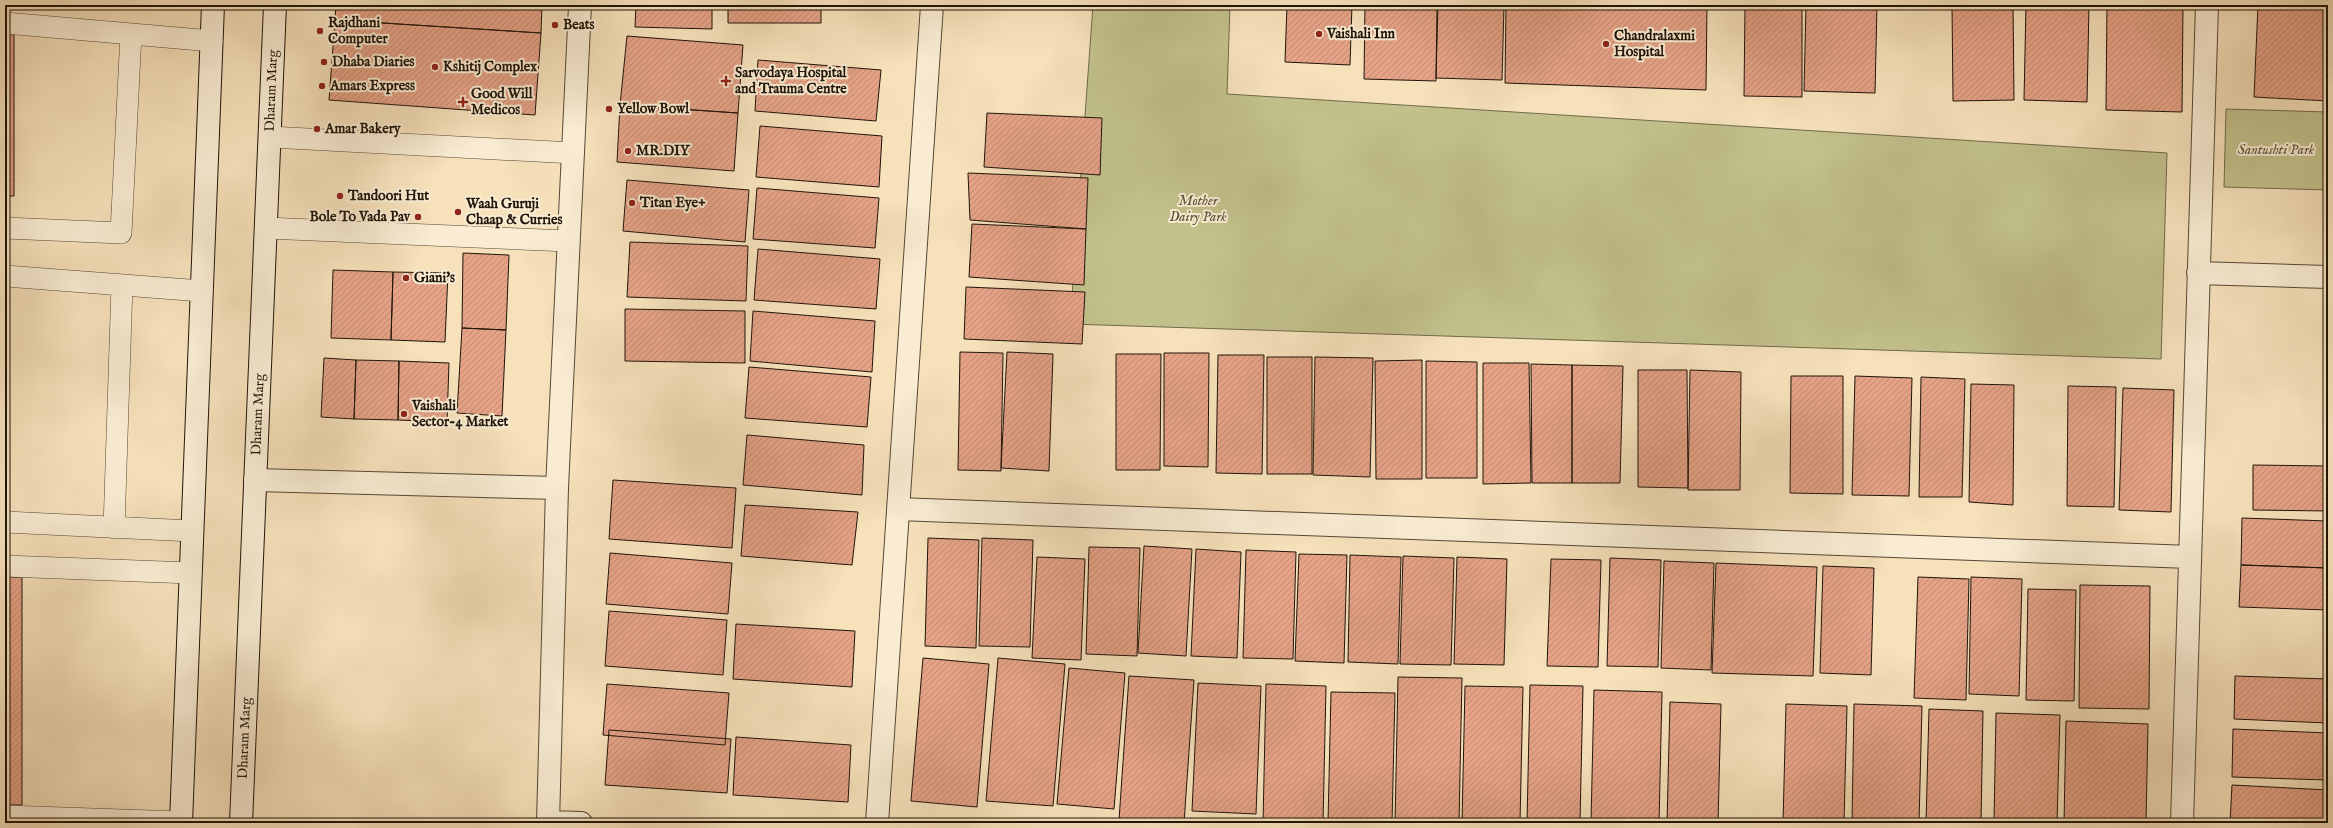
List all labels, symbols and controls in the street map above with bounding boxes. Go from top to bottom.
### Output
place label: Rajdhani Computer [328,14,388,48]
place label: Beats [563,16,595,34]
marker: Beats [550,20,560,30]
place label: Vaishali Inn [1326,25,1396,43]
marker: Rajdhani Computer [315,26,325,36]
place label: Chandralaxmi Hospital [1614,27,1695,61]
marker: Vaishali Inn [1314,29,1324,39]
marker: Chandralaxmi Hospital [1601,39,1611,49]
street label: Dharam Marg [261,49,282,132]
place label: Dhaba Diaries [332,53,415,71]
marker: Dhaba Diaries [319,57,329,67]
place label: Kshitij Complex [443,58,537,76]
marker: Kshitij Complex [430,62,440,72]
place label: Sarvodaya Hospital and Trauma Centre [735,64,848,98]
marker: Sarvodaya Hospital and Trauma Centre [720,75,732,87]
place label: Amars Express [329,77,415,95]
marker: Amars Express [317,81,327,91]
place label: Good Will Medicos [471,85,534,119]
marker: Good Will Medicos [458,97,468,107]
place label: Yellow Bowl [617,100,690,118]
marker: Yellow Bowl [604,104,614,114]
place label: Amar Bakery [324,120,402,138]
marker: Amar Bakery [312,124,322,134]
park label: Santushti Park [2238,141,2315,159]
place label: MR.DIY [636,142,691,160]
marker: MR.DIY [623,146,633,156]
place label: Tandoori Hut [347,187,429,205]
marker: Tandoori Hut [335,191,345,201]
park label: Mother Dairy Park [1169,192,1227,226]
place label: Titan Eye+ [639,194,706,212]
place label: Waah Guruji Chaap & Curries [465,195,562,229]
marker: Titan Eye+ [627,198,637,208]
marker: Waah Guruji Chaap & Curries [453,207,463,217]
place label: Bole To Vada Pav [309,208,411,226]
marker: Bole To Vada Pav [413,212,423,222]
place label: Giani's [414,269,455,287]
marker: Giani's [401,273,411,283]
street label: Dharam Marg [247,373,269,456]
place label: Vaishali Sector-4 Market [411,397,509,431]
marker: Vaishali Sector-4 Market [399,409,409,419]
street label: Dharam Marg [234,696,255,779]

